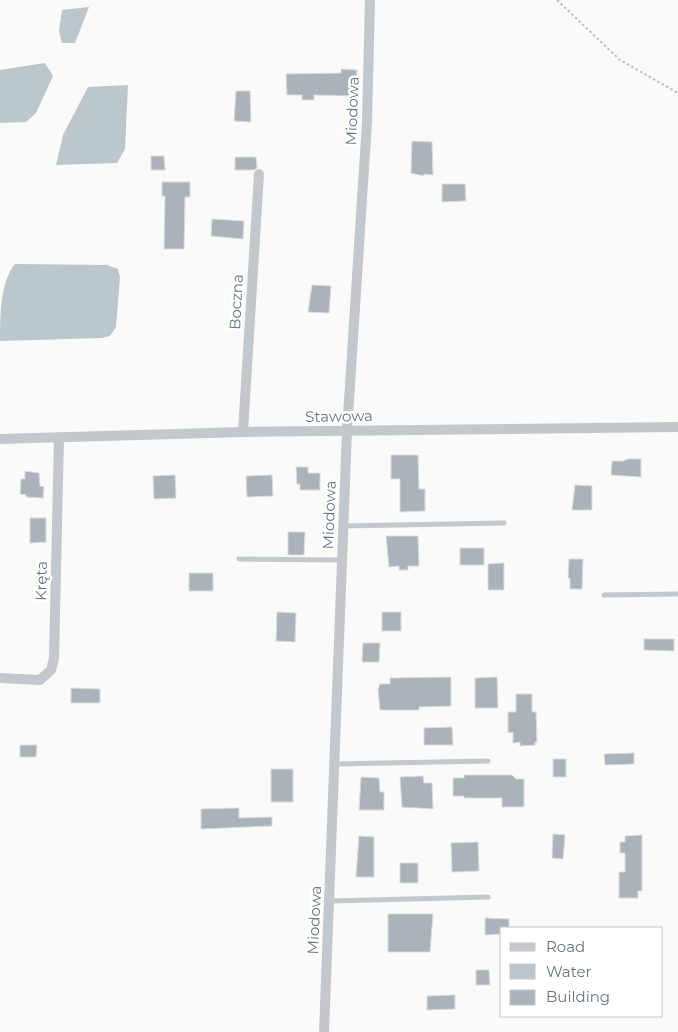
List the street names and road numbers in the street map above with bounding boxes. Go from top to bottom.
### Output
street label: Miodowa [341,76,363,146]
street label: Boczna [225,274,247,330]
street label: Stawowa [305,406,373,426]
street label: Miodowa [318,480,340,550]
street label: Kręta [31,561,51,601]
street label: Miodowa [303,885,325,955]

